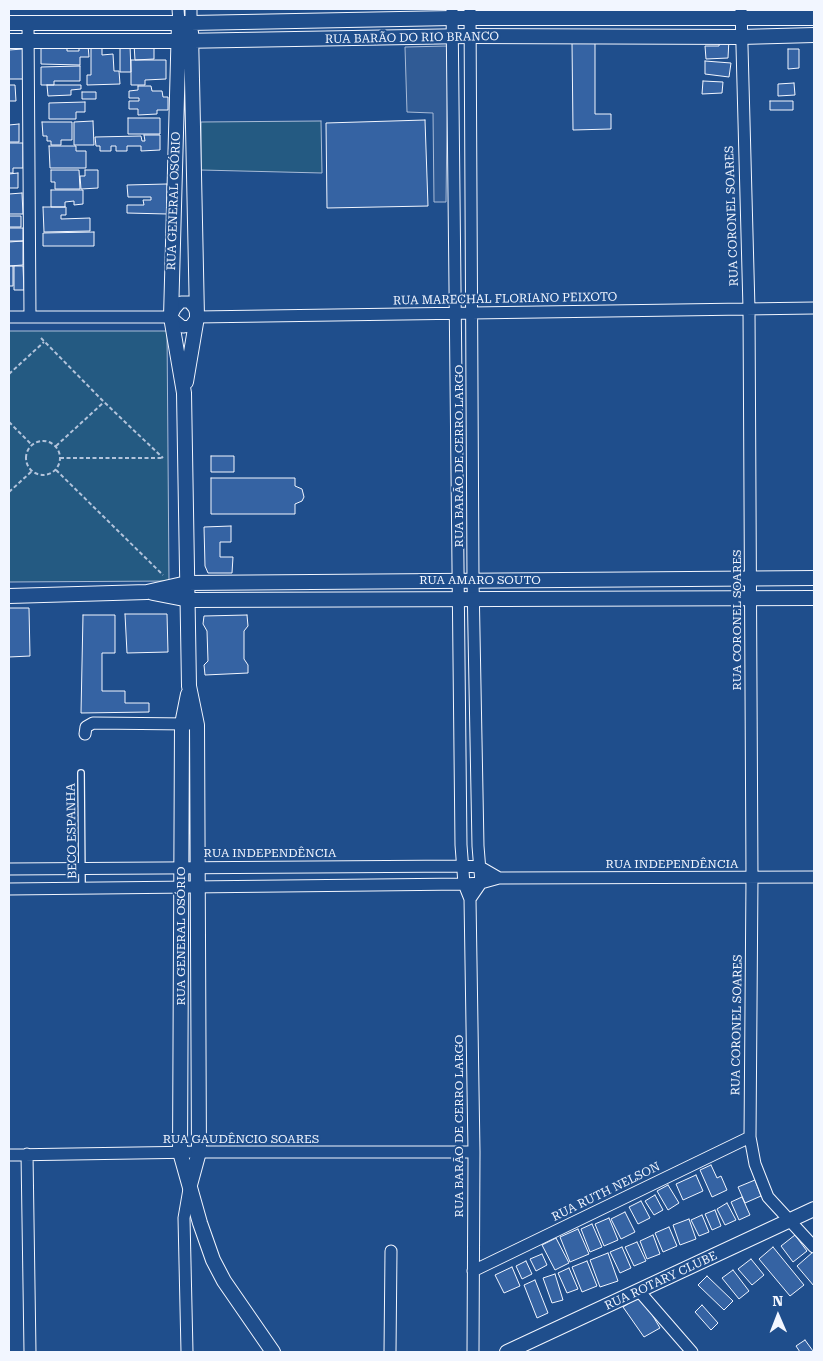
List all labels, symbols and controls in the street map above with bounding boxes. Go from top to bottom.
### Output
street label: RUA BARÃO DO RIO BRANCO [325,29,499,47]
street label: RUA GENERAL OSÓRIO [164,131,184,271]
street label: RUA CORONEL SOARES [722,145,742,287]
street label: RUA MARECHAL FLORIANO PEIXOTO [393,290,617,308]
street label: RUA BARÃO DE CERRO LARGO [452,365,466,547]
street label: RUA CORONEL SOARES [730,549,744,691]
street label: RUA AMARO SOUTO [419,573,541,587]
street label: BECO ESPANHA [64,783,80,879]
street label: RUA INDEPENDÊNCIA [204,846,336,860]
street label: RUA INDEPENDÊNCIA [606,857,738,871]
street label: RUA GENERAL OSÓRIO [174,866,188,1006]
street label: RUA CORONEL SOARES [729,954,745,1096]
street label: RUA BARÃO DE CERRO LARGO [452,1035,466,1217]
street label: RUA GAUDÊNCIO SOARES [163,1132,319,1146]
street label: RUA RUTH NELSON [549,1159,663,1225]
street label: RUA ROTARY CLUBE [602,1249,720,1313]
north arrow [753,1291,803,1341]
text: N [772,1293,783,1309]

